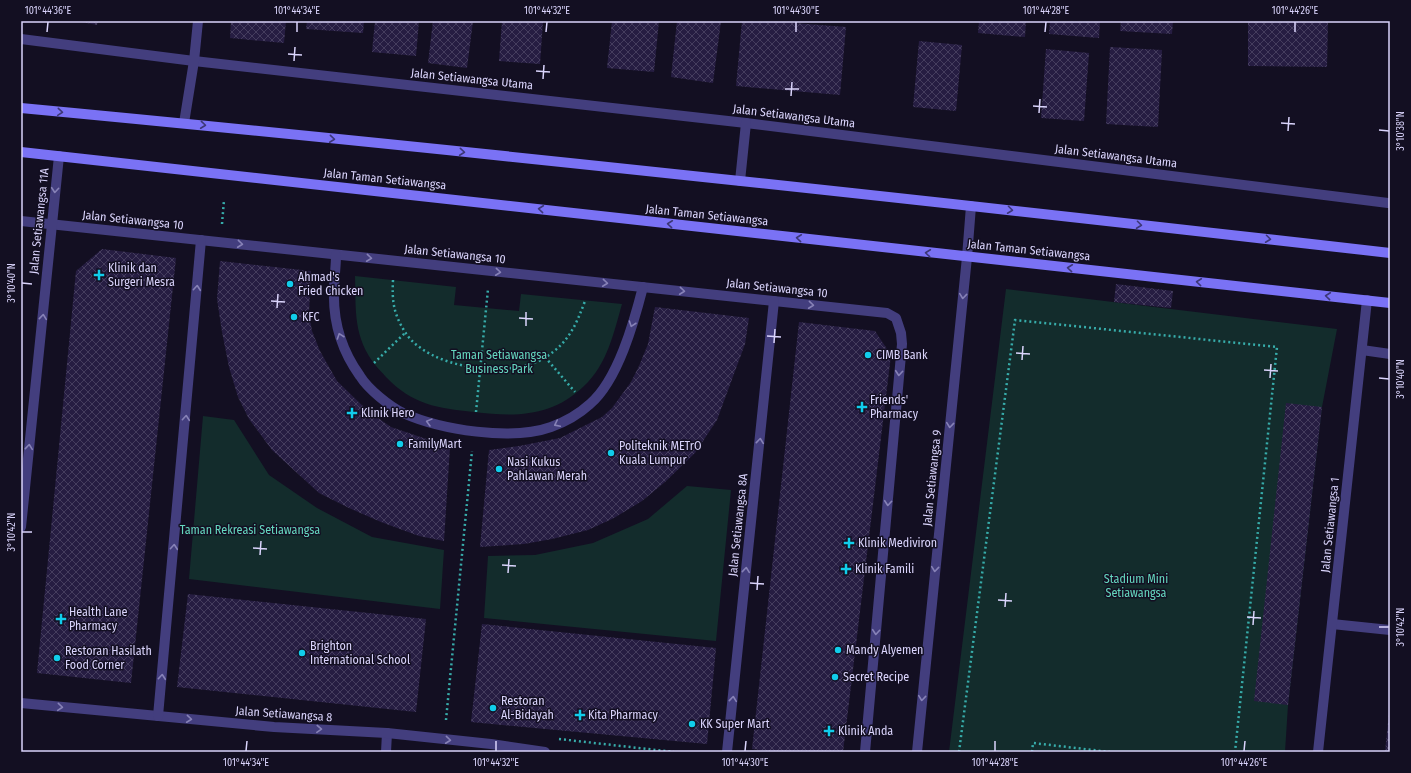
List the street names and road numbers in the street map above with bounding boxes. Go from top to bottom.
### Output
street label: Jalan Setiawangsa Utama [410,66,534,92]
street label: Jalan Setiawangsa Utama [732,102,856,130]
street label: Jalan Setiawangsa Utama [1054,142,1178,170]
street label: Jalan Taman Setiawangsa [323,166,447,192]
street label: Jalan Setiawangsa 11A [26,167,52,275]
street label: Jalan Taman Setiawangsa [645,202,769,228]
street label: Jalan Setiawangsa 10 [82,208,184,232]
street label: Jalan Taman Setiawangsa [967,237,1091,263]
street label: Jalan Setiawangsa 10 [404,242,506,266]
street label: Jalan Setiawangsa 10 [726,276,828,300]
street label: Jalan Setiawangsa 9 [920,429,944,527]
street label: Jalan Setiawangsa 8A [726,472,750,577]
street label: Jalan Setiawangsa 1 [1318,477,1342,573]
street label: Jalan Setiawangsa 8 [235,704,333,724]

